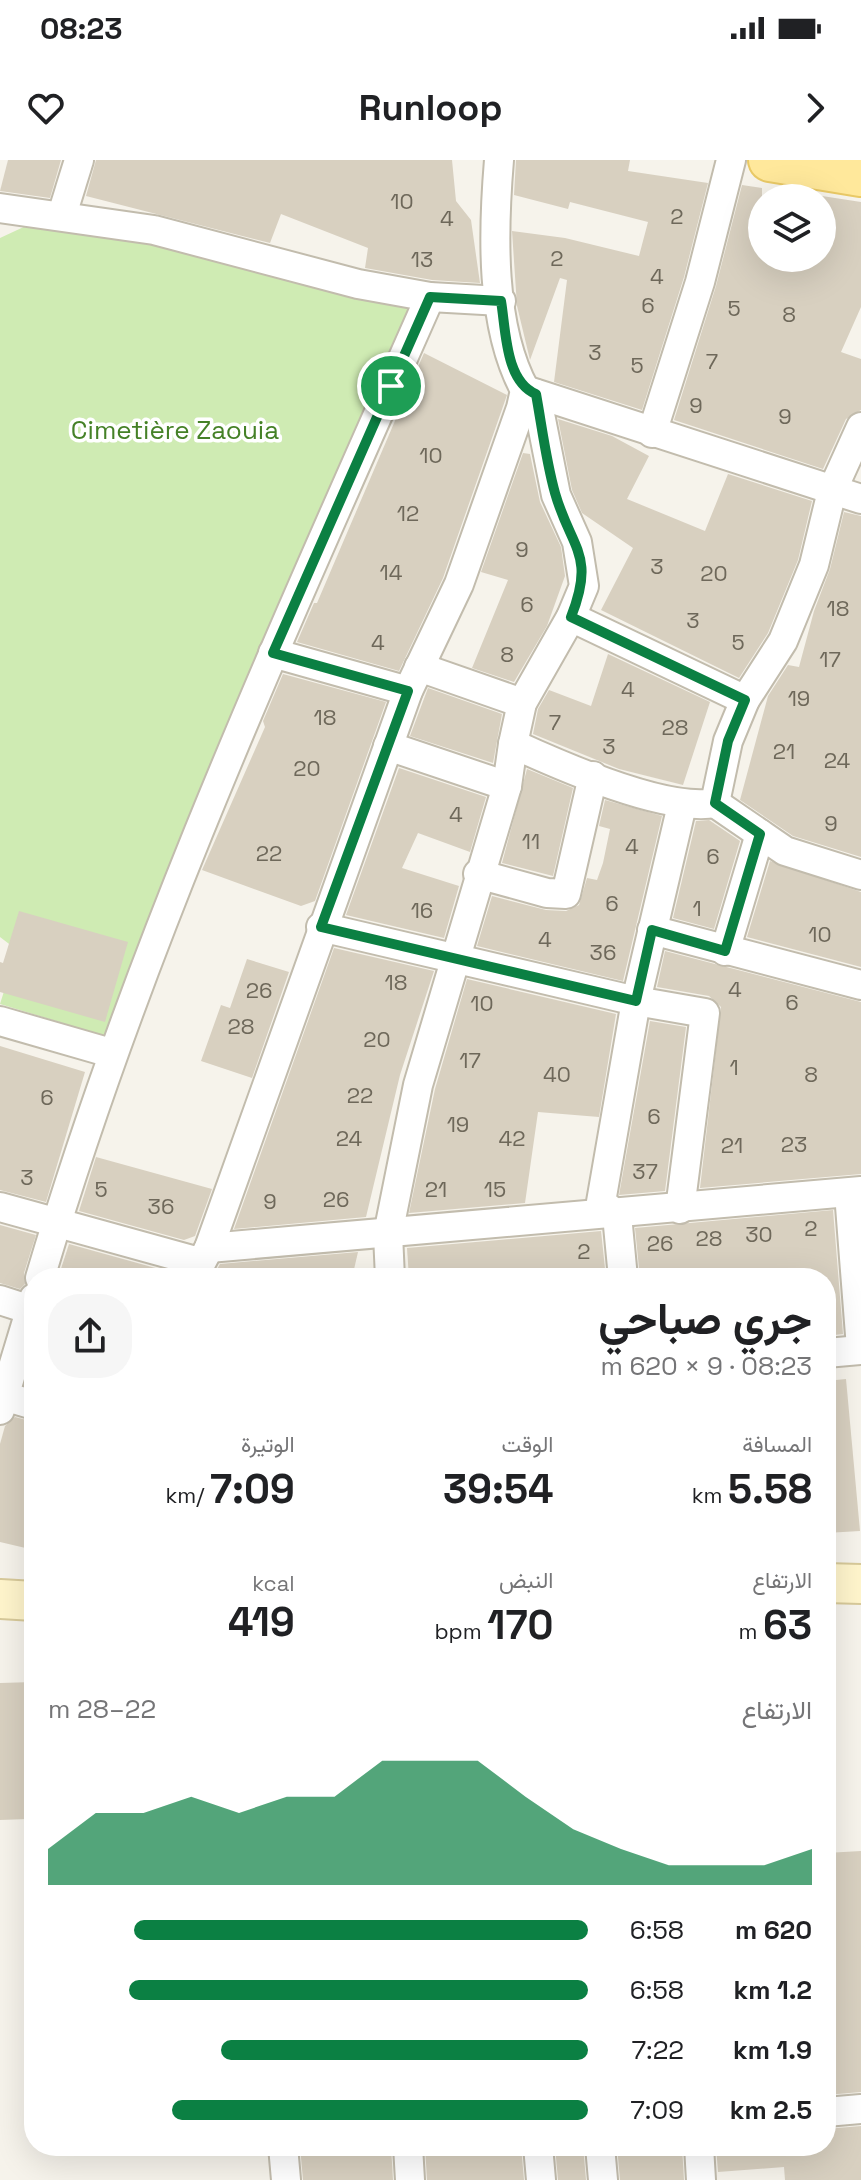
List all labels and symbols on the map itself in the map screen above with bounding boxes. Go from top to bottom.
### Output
house number: 10 [390,187,414,215]
house number: 2 [670,202,684,230]
house number: 4 [440,204,454,232]
house number: 2 [550,244,564,272]
house number: 13 [411,245,433,273]
house number: 4 [650,262,664,290]
house number: 6 [641,291,655,319]
house number: 5 [727,294,741,322]
house number: 8 [782,300,796,328]
house number: 3 [588,338,602,366]
house number: 7 [706,347,718,375]
house number: 5 [630,351,644,379]
pin [357,352,425,420]
house number: 9 [689,391,703,419]
house number: 9 [778,402,792,430]
park label: Cimetière Zaouia [71,413,279,447]
house number: 10 [419,441,443,469]
house number: 12 [397,499,419,527]
house number: 9 [515,535,529,563]
house number: 3 [650,552,664,580]
house number: 14 [380,558,403,586]
house number: 20 [700,559,728,587]
house number: 6 [520,590,534,618]
house number: 18 [827,594,849,622]
house number: 3 [686,606,700,634]
house number: 4 [371,628,385,656]
house number: 5 [731,628,745,656]
house number: 8 [500,640,514,668]
house number: 17 [819,645,841,673]
house number: 4 [621,675,635,703]
house number: 19 [788,684,810,712]
house number: 18 [314,703,336,731]
house number: 7 [549,708,561,736]
house number: 28 [662,713,688,741]
house number: 3 [602,732,616,760]
house number: 21 [773,737,795,765]
house number: 24 [824,746,850,774]
house number: 20 [293,754,321,782]
house number: 4 [449,800,463,828]
house number: 9 [824,809,838,837]
house number: 11 [522,827,540,855]
house number: 4 [625,832,639,860]
house number: 22 [256,839,282,867]
house number: 6 [706,842,720,870]
house number: 6 [605,889,619,917]
house number: 1 [692,894,702,922]
house number: 16 [411,896,433,924]
house number: 10 [808,920,832,948]
house number: 4 [538,925,552,953]
house number: 36 [590,938,616,966]
house number: 18 [385,968,407,996]
house number: 4 [728,975,742,1003]
house number: 26 [246,976,272,1004]
house number: 6 [785,988,799,1016]
house number: 10 [470,989,494,1017]
house number: 28 [228,1012,254,1040]
house number: 20 [363,1025,391,1053]
house number: 17 [459,1046,481,1074]
house number: 1 [729,1053,739,1081]
house number: 40 [543,1060,571,1088]
house number: 8 [804,1060,818,1088]
house number: 22 [347,1081,373,1109]
house number: 6 [40,1083,54,1111]
house number: 6 [647,1102,661,1130]
house number: 19 [447,1110,469,1138]
house number: 24 [336,1124,362,1152]
house number: 42 [498,1124,526,1152]
house number: 23 [781,1130,807,1158]
house number: 21 [721,1131,743,1159]
house number: 37 [632,1157,658,1185]
house number: 3 [20,1163,34,1191]
house number: 5 [94,1175,108,1203]
house number: 21 [425,1175,447,1203]
house number: 15 [484,1175,506,1203]
house number: 26 [323,1185,349,1213]
house number: 9 [263,1187,277,1215]
house number: 36 [148,1192,174,1220]
house number: 2 [804,1214,818,1242]
house number: 30 [745,1220,773,1248]
house number: 28 [696,1224,722,1252]
house number: 26 [647,1229,673,1257]
house number: 2 [577,1237,591,1265]

